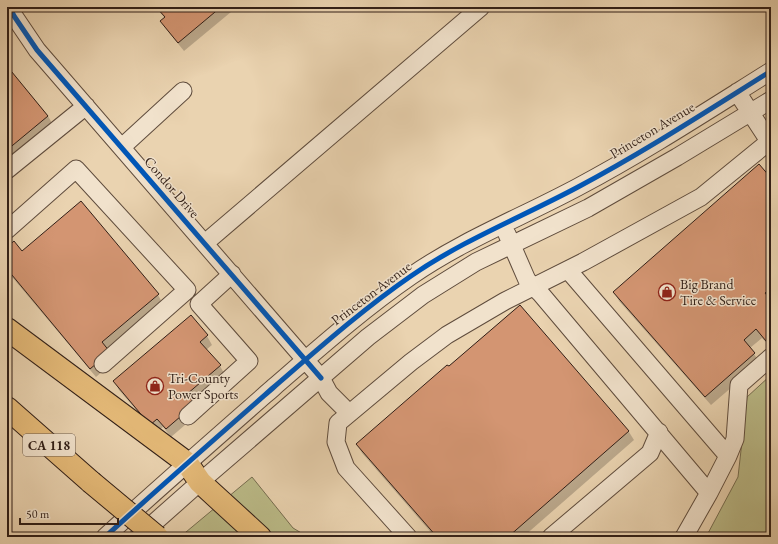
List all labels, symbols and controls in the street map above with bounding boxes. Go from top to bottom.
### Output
street label: Princeton Avenue [606,97,698,162]
street label: Condor Drive [140,153,204,222]
street label: Princeton Avenue [327,257,415,329]
place label: Big Brand Tire & Service [680,275,757,309]
shop icon: Big Brand Tire & Service [657,282,677,302]
place label: Tri-County Power Sports [168,369,239,403]
shop icon: Tri-County Power Sports [145,376,165,396]
road number: CA 118 [23,434,75,456]
scale bar [20,500,118,526]
text: 50 m [26,506,50,522]

